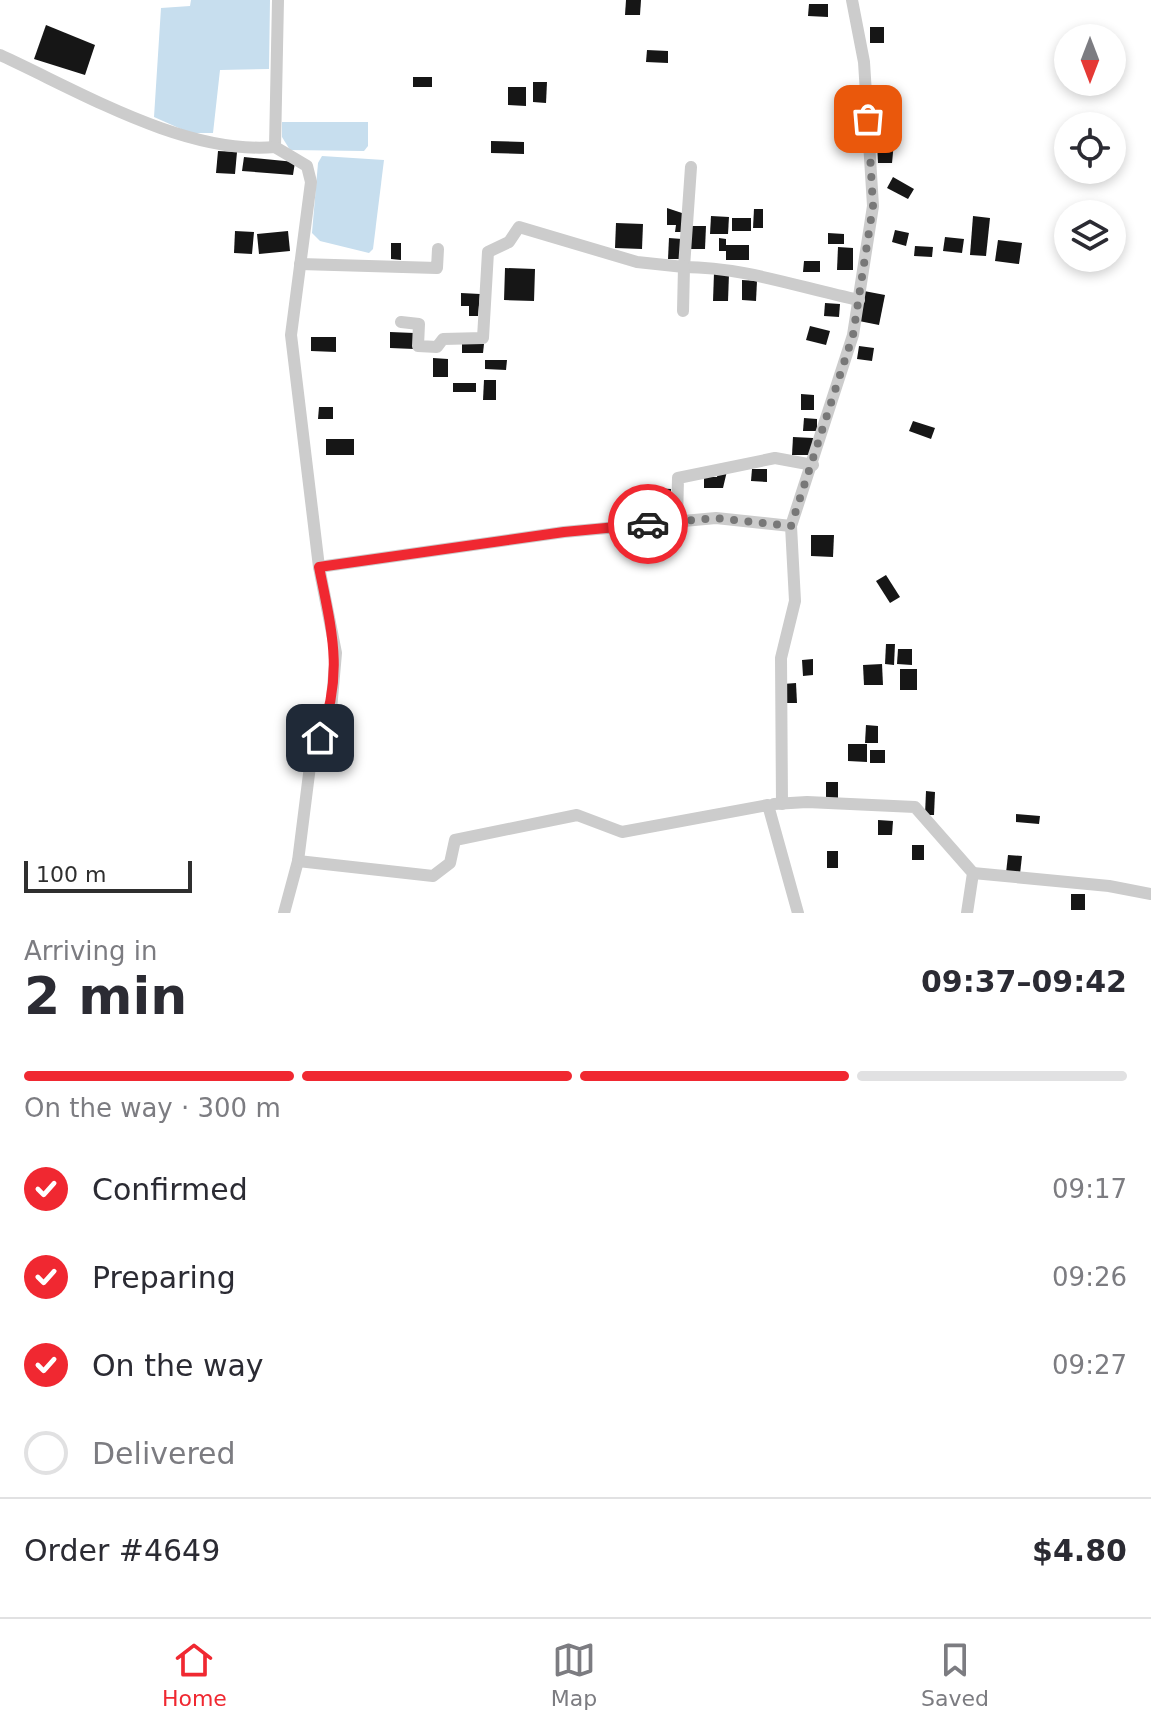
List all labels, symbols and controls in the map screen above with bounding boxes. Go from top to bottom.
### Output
north arrow [1054,24,1126,96]
map controls [1054,24,1126,272]
pin [834,85,902,153]
icon: bag [846,97,890,141]
button: locate [1054,112,1126,184]
button: layers [1054,200,1126,272]
courier [608,484,688,564]
icon: car [626,502,670,546]
pin [286,704,354,772]
icon: home [298,716,342,760]
scale bar [24,857,192,893]
text: 100 m [36,862,106,887]
text: Arriving in [24,936,158,966]
text: 09:37–09:42 [921,964,1127,999]
text: 2 min [24,966,187,1026]
text: On the way · 300 m [24,1093,281,1123]
icon: check [24,1167,68,1211]
text: Confirmed [92,1172,248,1207]
text: 09:17 [1052,1174,1127,1204]
icon: check [24,1255,68,1299]
text: Preparing [92,1260,236,1295]
text: 09:26 [1052,1262,1127,1292]
icon: check [24,1343,68,1387]
text: On the way [92,1348,264,1383]
text: 09:27 [1052,1350,1127,1380]
text: Delivered [92,1436,236,1471]
text: Order #4649 [24,1533,220,1568]
text: $4.80 [1032,1533,1127,1568]
tab: Home [162,1638,227,1711]
tab: Map [551,1638,597,1711]
tab: Saved [921,1638,989,1711]

